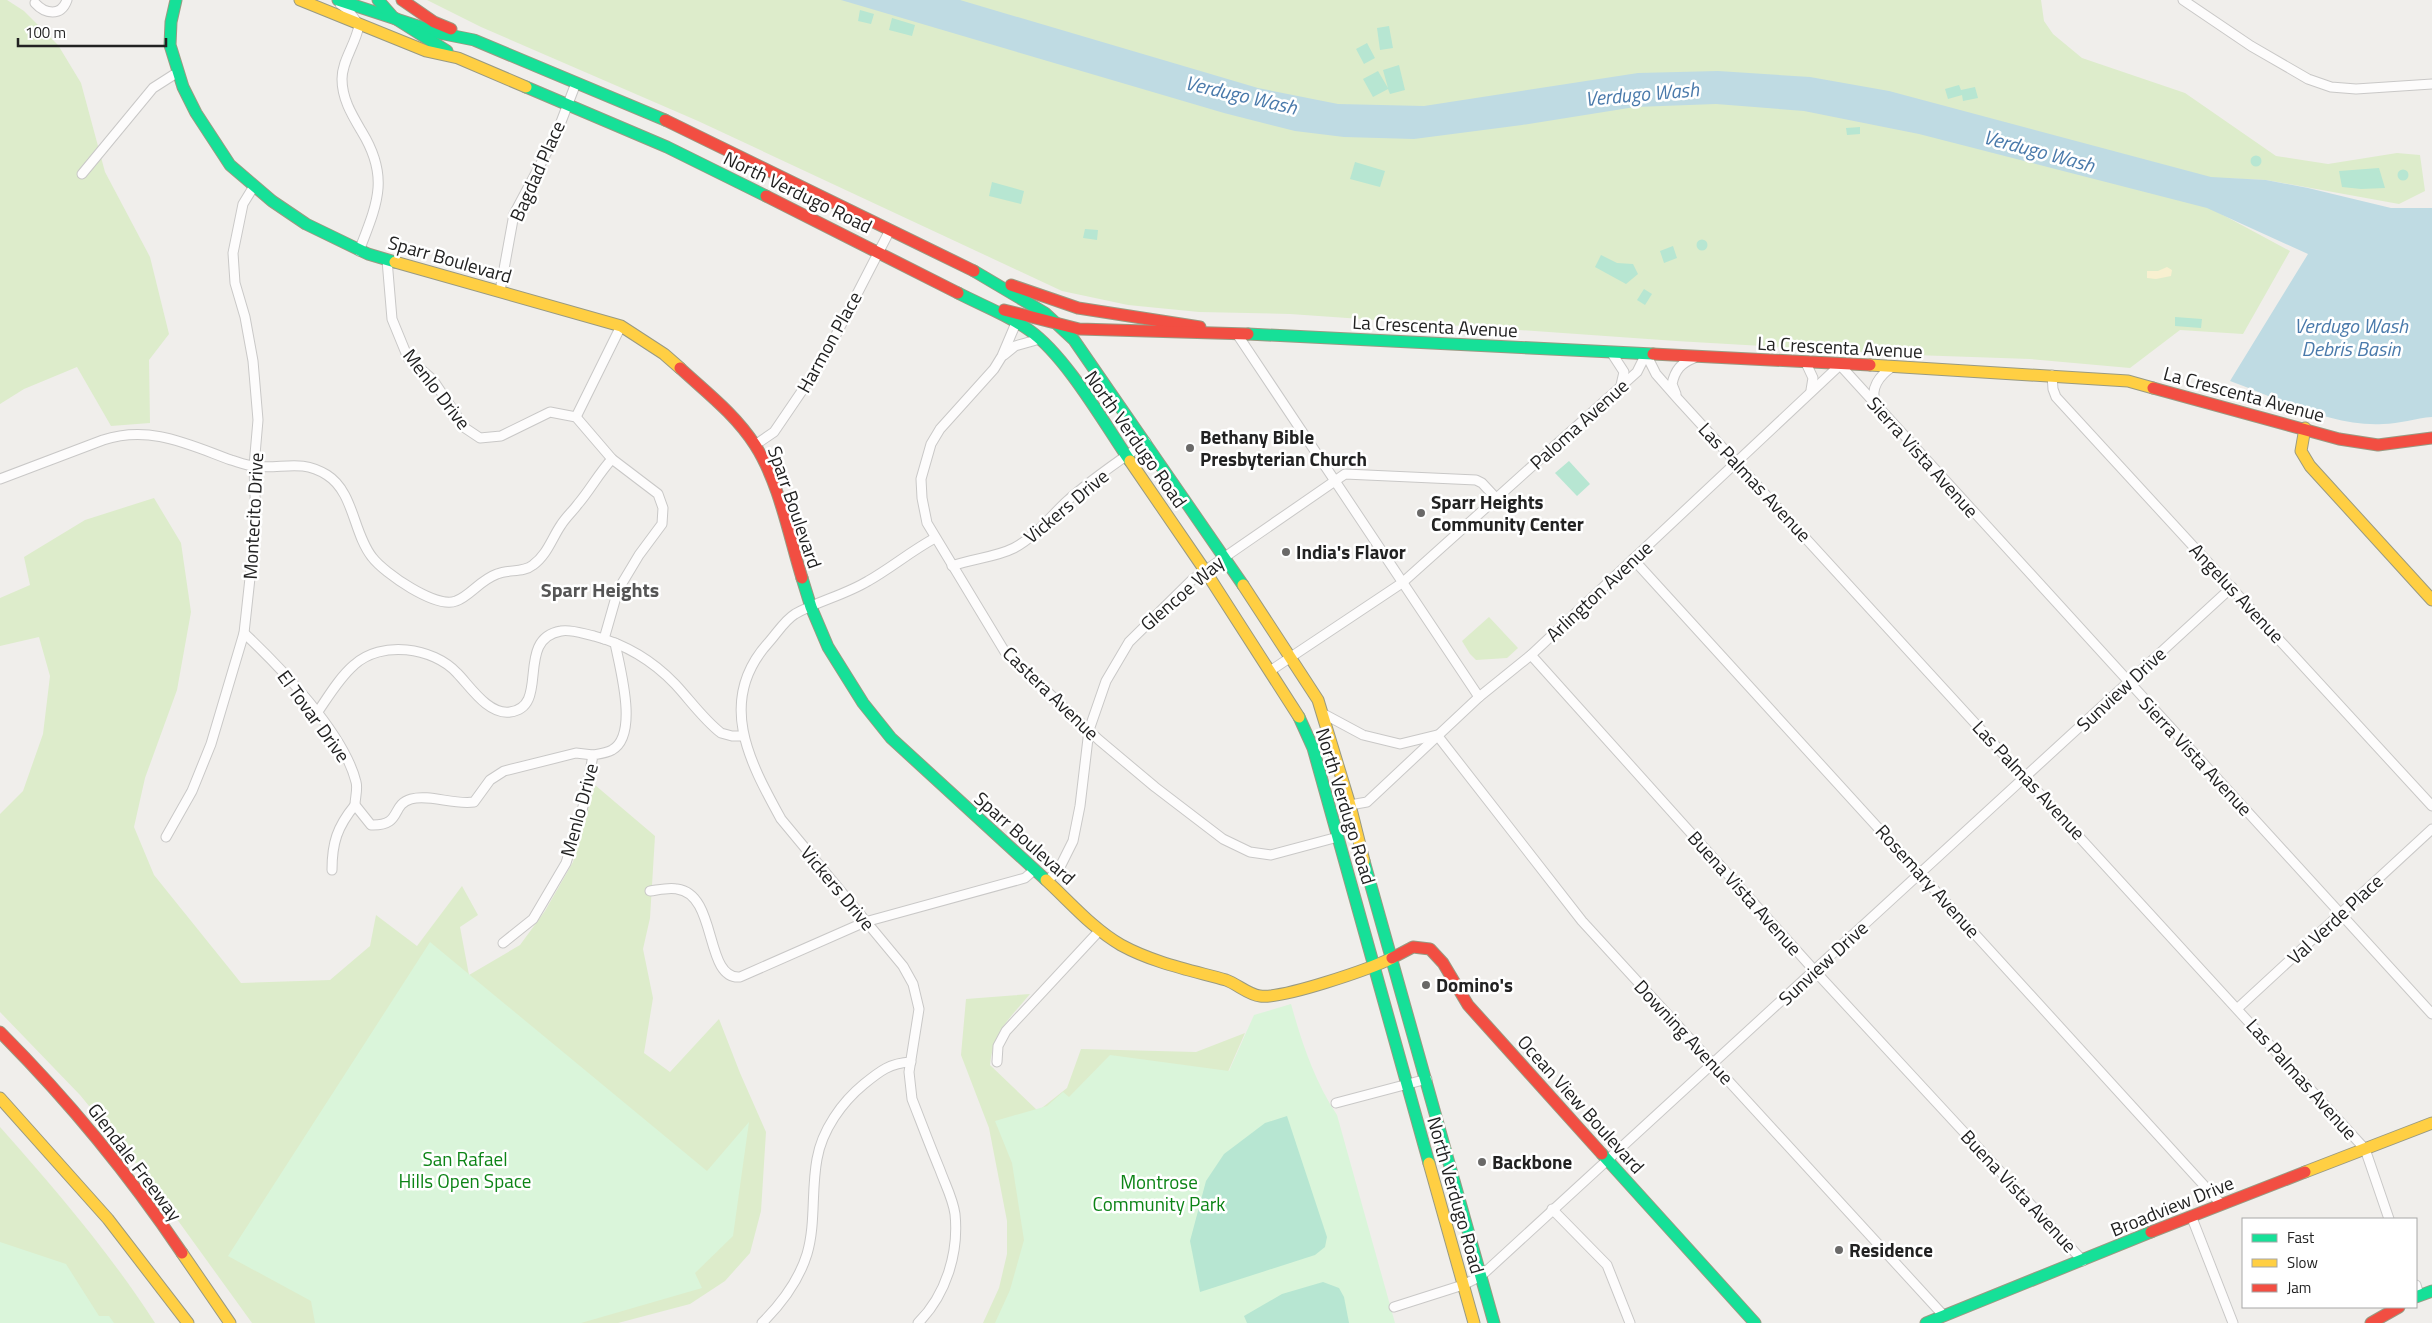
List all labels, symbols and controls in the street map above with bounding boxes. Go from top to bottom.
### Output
scale bar [18,15,165,47]
text: 100 m [25,21,66,44]
water label: Verdugo Wash [1182,67,1301,123]
water label: Verdugo Wash [1584,73,1701,114]
street label: Bagdad Place [501,116,572,226]
water label: Verdugo Wash [1980,121,2099,180]
street label: North Verdugo Road [719,143,877,240]
street label: Sparr Boulevard [385,227,516,290]
street label: Harmon Place [789,286,868,398]
street label: La Crescenta Avenue [1352,307,1518,344]
water label: Verdugo Wash Debris Basin [2294,310,2409,364]
street label: La Crescenta Avenue [1757,328,1923,365]
street label: Menlo Drive [396,342,478,435]
street label: La Crescenta Avenue [2160,358,2328,429]
street label: North Verdugo Road [1078,364,1195,513]
street label: Paloma Avenue [1523,371,1634,476]
street label: Sierra Vista Avenue [1861,389,1986,524]
street label: Las Palmas Avenue [1692,415,1819,548]
place label: Bethany Bible Presbyterian Church [1200,422,1367,473]
street label: Sparr Boulevard [761,442,830,572]
marker: Bethany Bible Presbyterian Church [1184,442,1196,454]
street label: Montecito Drive [235,452,270,580]
street label: Vickers Drive [1017,461,1114,550]
place label: Sparr Heights Community Center [1431,487,1584,538]
marker: Sparr Heights Community Center [1415,507,1427,519]
street label: Arlington Avenue [1539,533,1659,648]
street label: Angelus Avenue [2183,536,2292,649]
place label: India's Flavor [1296,537,1406,566]
marker: India's Flavor [1280,546,1292,558]
street label: Glencoe Way [1133,548,1230,637]
district label: Sparr Heights [541,574,659,605]
street label: Castera Avenue [996,639,1106,746]
street label: Sunview Drive [2069,639,2172,738]
street label: El Tovar Drive [271,663,358,768]
street label: Sierra Vista Avenue [2133,689,2260,822]
street label: Las Palmas Avenue [1966,713,2093,846]
street label: North Verdugo Road [1309,724,1384,888]
street label: Menlo Drive [552,760,605,860]
street label: Sparr Boulevard [968,784,1082,891]
street label: Rosemary Avenue [1869,817,1988,944]
street label: Buena Vista Avenue [1681,824,1809,962]
street label: Vickers Drive [794,839,883,936]
street label: Val Verde Place [2280,867,2389,971]
street label: Sunview Drive [1771,913,1874,1012]
place label: Domino's [1436,970,1513,999]
street label: Downing Avenue [1628,973,1741,1091]
marker: Domino's [1420,979,1432,991]
street label: Las Palmas Avenue [2240,1012,2365,1146]
street label: Ocean View Boulevard [1511,1028,1652,1180]
street label: Glendale Freeway [81,1096,190,1227]
street label: North Verdugo Road [1420,1113,1493,1277]
street label: Buena Vista Avenue [1954,1123,2084,1259]
park label: San Rafael Hills Open Space [399,1144,531,1195]
place label: Backbone [1492,1147,1572,1176]
marker: Backbone [1476,1156,1488,1168]
park label: Montrose Community Park [1093,1167,1225,1218]
street label: Broadview Drive [2106,1168,2238,1243]
legend [2242,1218,2417,1308]
text: Fast [2287,1226,2315,1249]
place label: Residence [1849,1235,1933,1264]
marker: Residence [1833,1244,1845,1256]
text: Slow [2287,1251,2318,1274]
text: Jam [2287,1276,2311,1299]

